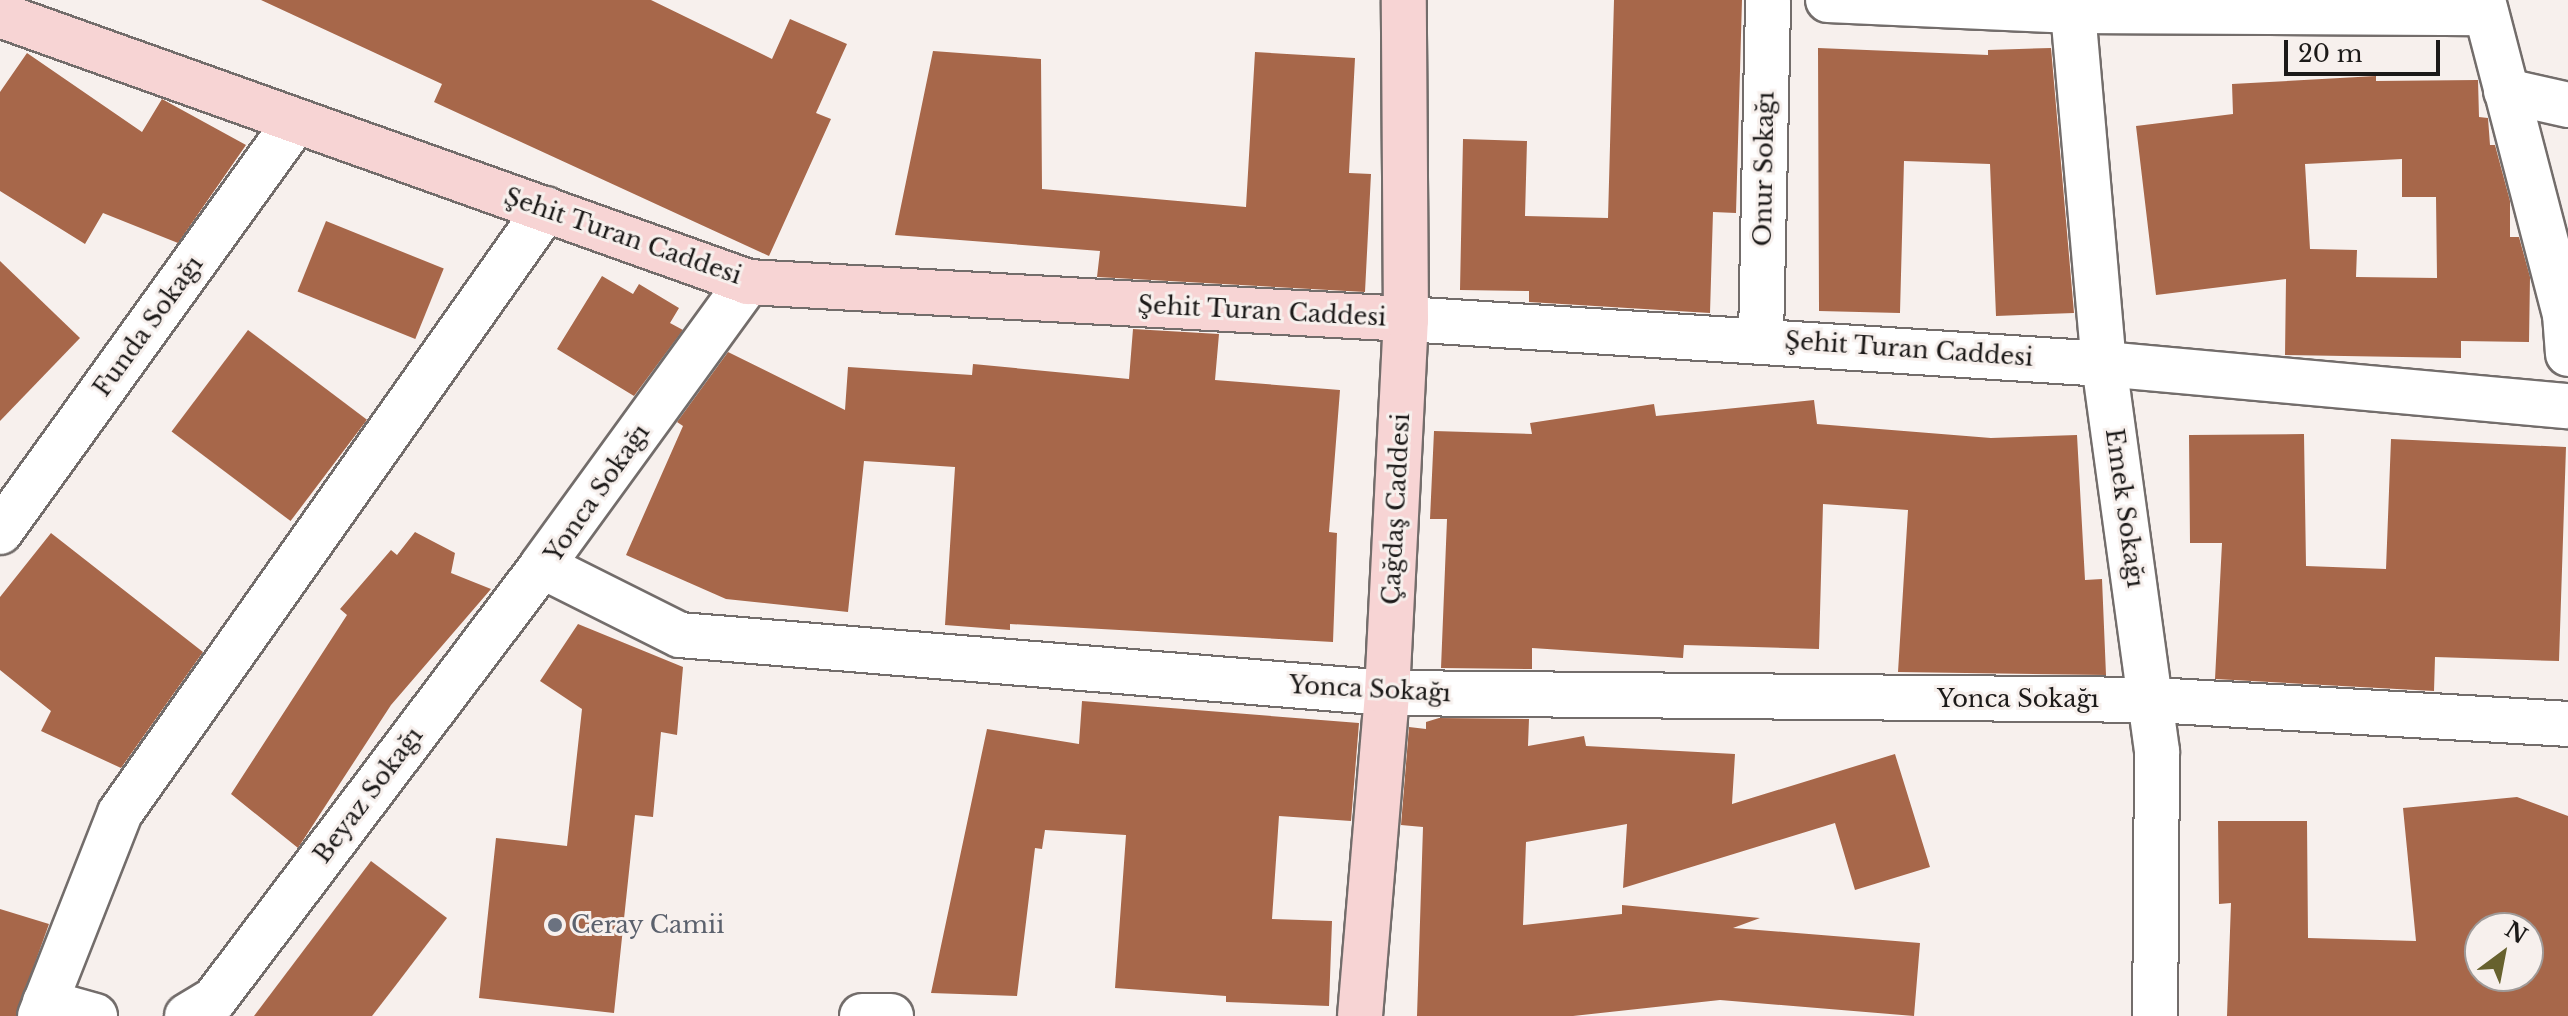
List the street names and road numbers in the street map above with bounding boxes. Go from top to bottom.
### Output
street label: Onur Sokağı [1748,91,1780,247]
street label: Şehit Turan Caddesi [500,182,746,290]
street label: Funda Sokağı [87,250,209,402]
street label: Şehit Turan Caddesi [1137,290,1387,332]
street label: Şehit Turan Caddesi [1783,326,2035,372]
street label: Çağdaş Caddesi [1377,412,1415,606]
street label: Yonca Sokağı [539,418,655,568]
street label: Emek Sokağı [2100,427,2150,589]
street label: Yonca Sokağı [1288,670,1452,708]
street label: Yonca Sokağı [1937,685,2099,713]
street label: Beyaz Sokağı [308,722,428,868]

